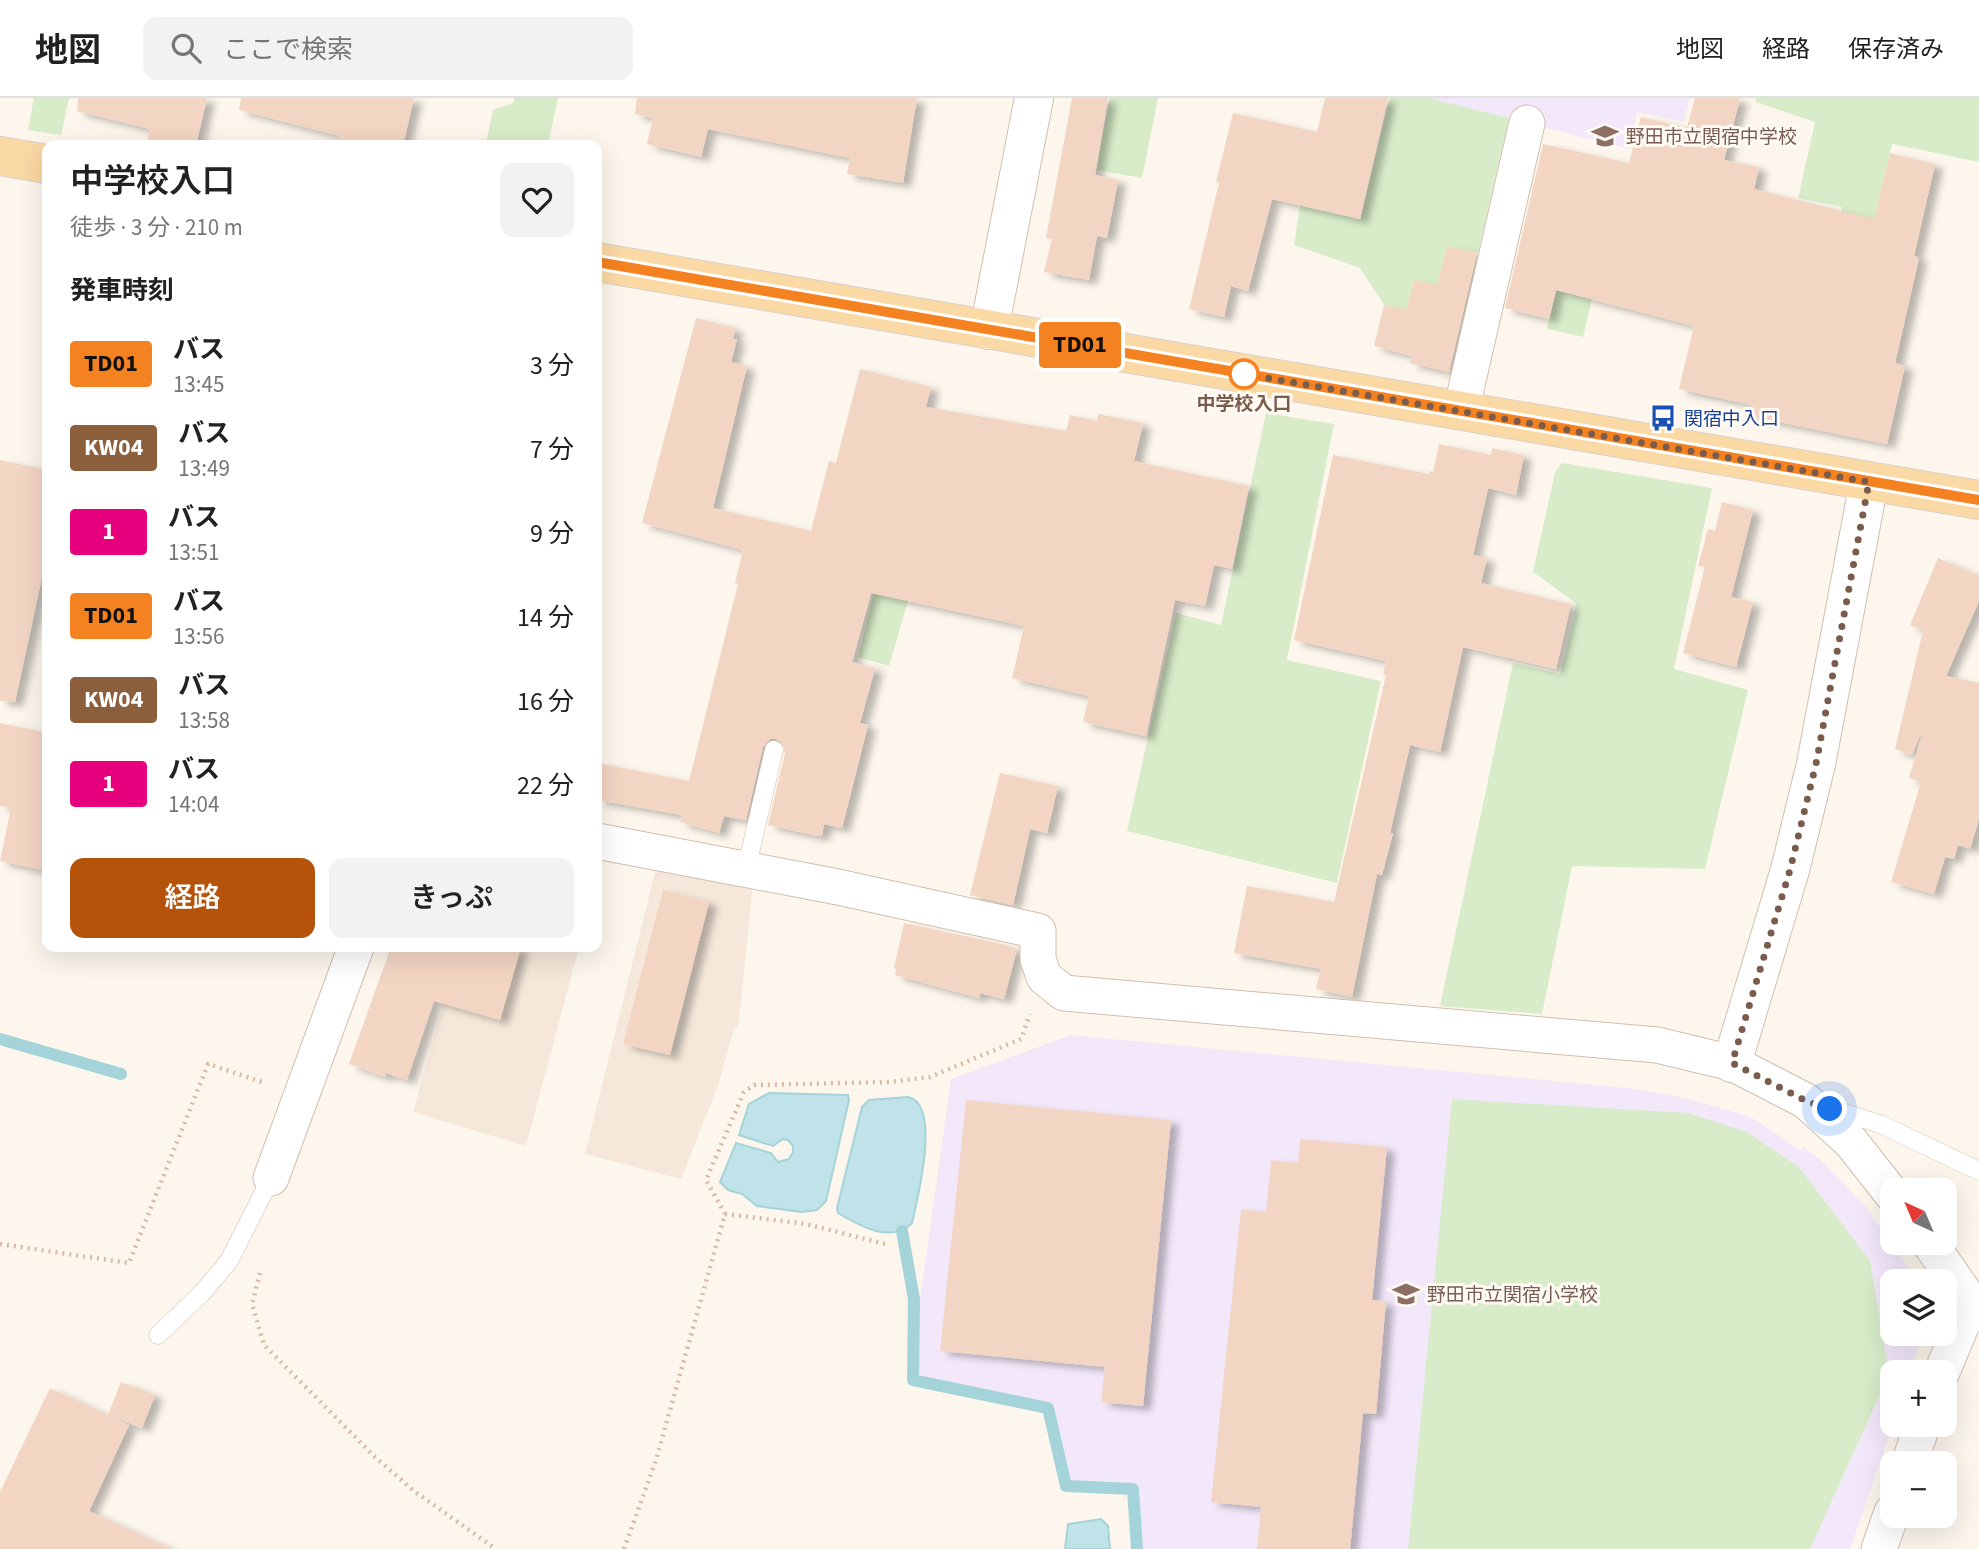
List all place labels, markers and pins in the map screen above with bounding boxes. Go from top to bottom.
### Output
school or university icon: 野田市立関宿中学校 [1590,121,1620,151]
place label: 野田市立関宿中学校 [1626,124,1797,151]
marker: 中学校入口 [1229,359,1259,389]
place label: 中学校入口 [1196,391,1292,418]
bus stop icon: 関宿中入口 [1648,403,1678,433]
place label: 関宿中入口 [1684,406,1779,433]
school or university icon: 野田市立関宿小学校 [1391,1279,1421,1309]
place label: 野田市立関宿小学校 [1427,1282,1598,1309]

